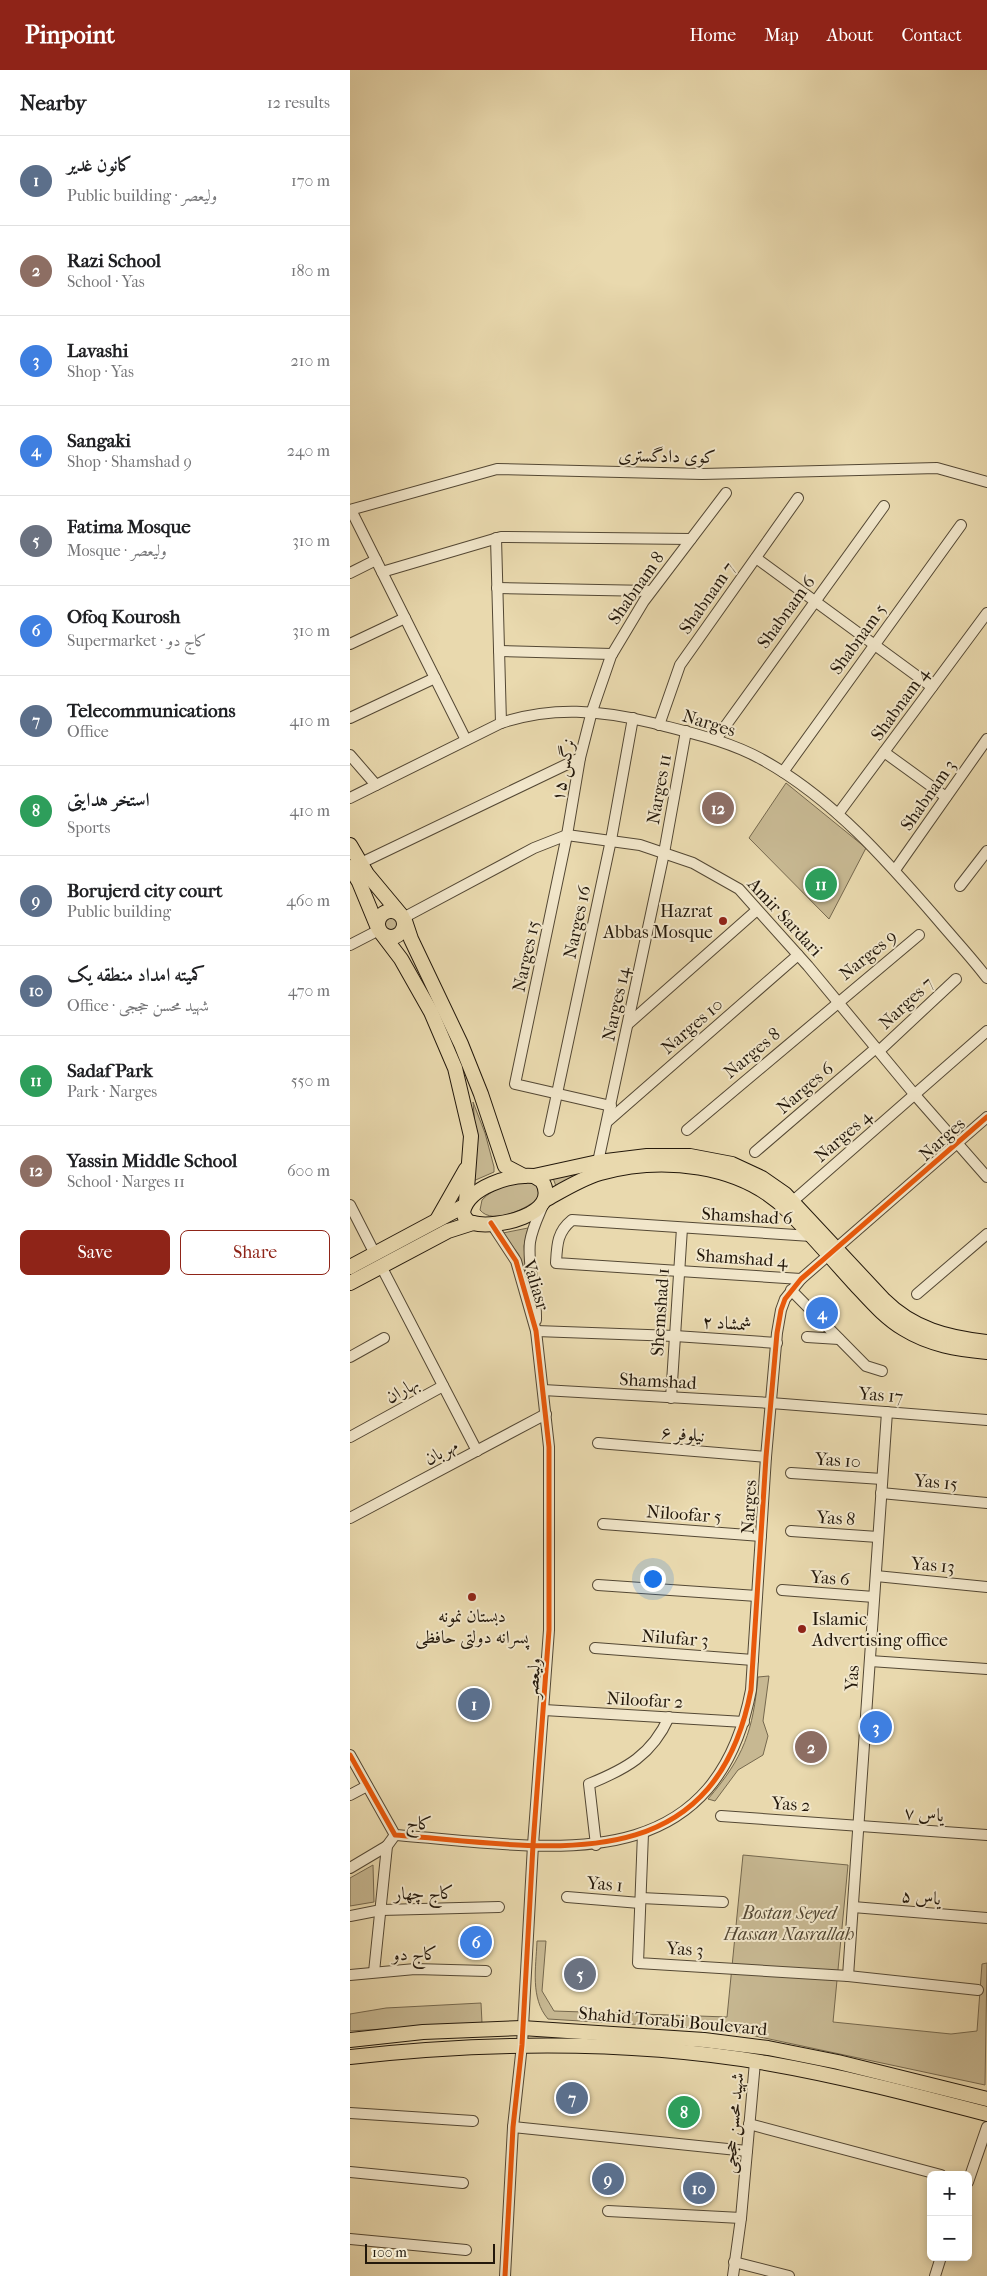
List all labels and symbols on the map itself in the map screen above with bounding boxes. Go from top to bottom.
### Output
street label: کوی دادگستری [618,445,716,468]
street label: Shabnam 8 [604,548,669,629]
street label: Shabnam 7 [675,558,740,638]
street label: Shabnam 6 [753,572,820,653]
street label: Shabnam 5 [826,600,891,679]
street label: Shabnam 4 [867,663,934,745]
street label: Narges [680,705,738,742]
street label: نرگس ۱۵ [547,737,581,803]
street label: Narges 11 [643,752,676,826]
street label: Shabnam 3 [896,756,961,835]
pin: 12 [702,789,734,827]
pin: 11 [805,865,837,903]
street label: Amir Sardari [742,873,827,961]
street label: Narges 16 [559,883,596,961]
place label: Hazrat Abbas Mosque [602,901,714,943]
marker: Hazrat Abbas Mosque [717,915,729,927]
street label: Narges 15 [509,918,544,994]
street label: Narges 9 [835,926,901,985]
street label: Narges 14 [598,965,635,1043]
street label: Narges 7 [875,973,938,1034]
street label: Narges 10 [657,994,727,1059]
street label: Narges 8 [720,1024,785,1083]
street label: Narges 6 [773,1058,838,1119]
street label: Narges 4 [810,1106,876,1167]
street label: Narges [915,1113,970,1165]
street label: Shamshad 6 [701,1204,793,1229]
street label: Shamshad 4 [695,1245,789,1272]
street label: Valiasr [518,1256,553,1313]
street label: Shemshad 1 [647,1267,674,1357]
pin: 4 [806,1294,838,1332]
street label: شمشاد ۲ [702,1311,752,1336]
street label: Shamshad [619,1369,697,1394]
street label: بهاران [382,1373,423,1409]
street label: Yas 17 [857,1383,904,1408]
street label: نیلوفر ۶ [660,1422,706,1448]
street label: مهربان [421,1435,462,1471]
street label: Yas 10 [813,1448,862,1473]
street label: Yas 15 [912,1470,959,1495]
street label: Narges [738,1479,761,1535]
street label: Niloofar 5 [646,1501,722,1528]
street label: Yas 8 [815,1507,856,1530]
street label: Yas 13 [909,1553,956,1578]
your location [640,1566,666,1592]
street label: Yas 6 [809,1567,851,1590]
marker: دبستان نمونه پسرانه دولتی حافظی [466,1591,478,1603]
place label: دبستان نمونه پسرانه دولتی حافظی [415,1606,530,1650]
place label: Islamic Advertising office [811,1609,948,1651]
marker: Islamic Advertising office [796,1623,808,1635]
street label: Nilufar 3 [641,1626,709,1651]
street label: ولیعصر [521,1657,546,1701]
street label: Yas [841,1664,864,1693]
pin: 1 [458,1685,490,1723]
street label: Niloofar 2 [606,1688,684,1713]
pin: 3 [860,1708,892,1746]
pin: 2 [795,1728,827,1766]
street label: Yas 2 [770,1793,811,1816]
street label: یاس ۷ [903,1803,946,1826]
street label: کاج [405,1812,433,1840]
street label: Yas 1 [585,1872,624,1897]
street label: کاج چهار [392,1882,454,1910]
street label: یاس ۵ [900,1885,943,1910]
park label: Bostan Seyed Hassan Nasrallah [723,1903,854,1945]
pin: 6 [460,1923,492,1961]
street label: Yas 3 [665,1938,704,1961]
street label: کاج دو [390,1944,438,1970]
pin: 5 [564,1955,596,1993]
street label: Shahid Torabi Boulevard [578,2003,768,2040]
street label: شهید محسن حججی [719,2072,749,2175]
pin: 7 [556,2079,588,2117]
pin: 8 [668,2093,700,2131]
pin: 9 [592,2160,624,2198]
pin: 10 [683,2169,715,2207]
scale bar [365,2241,495,2264]

